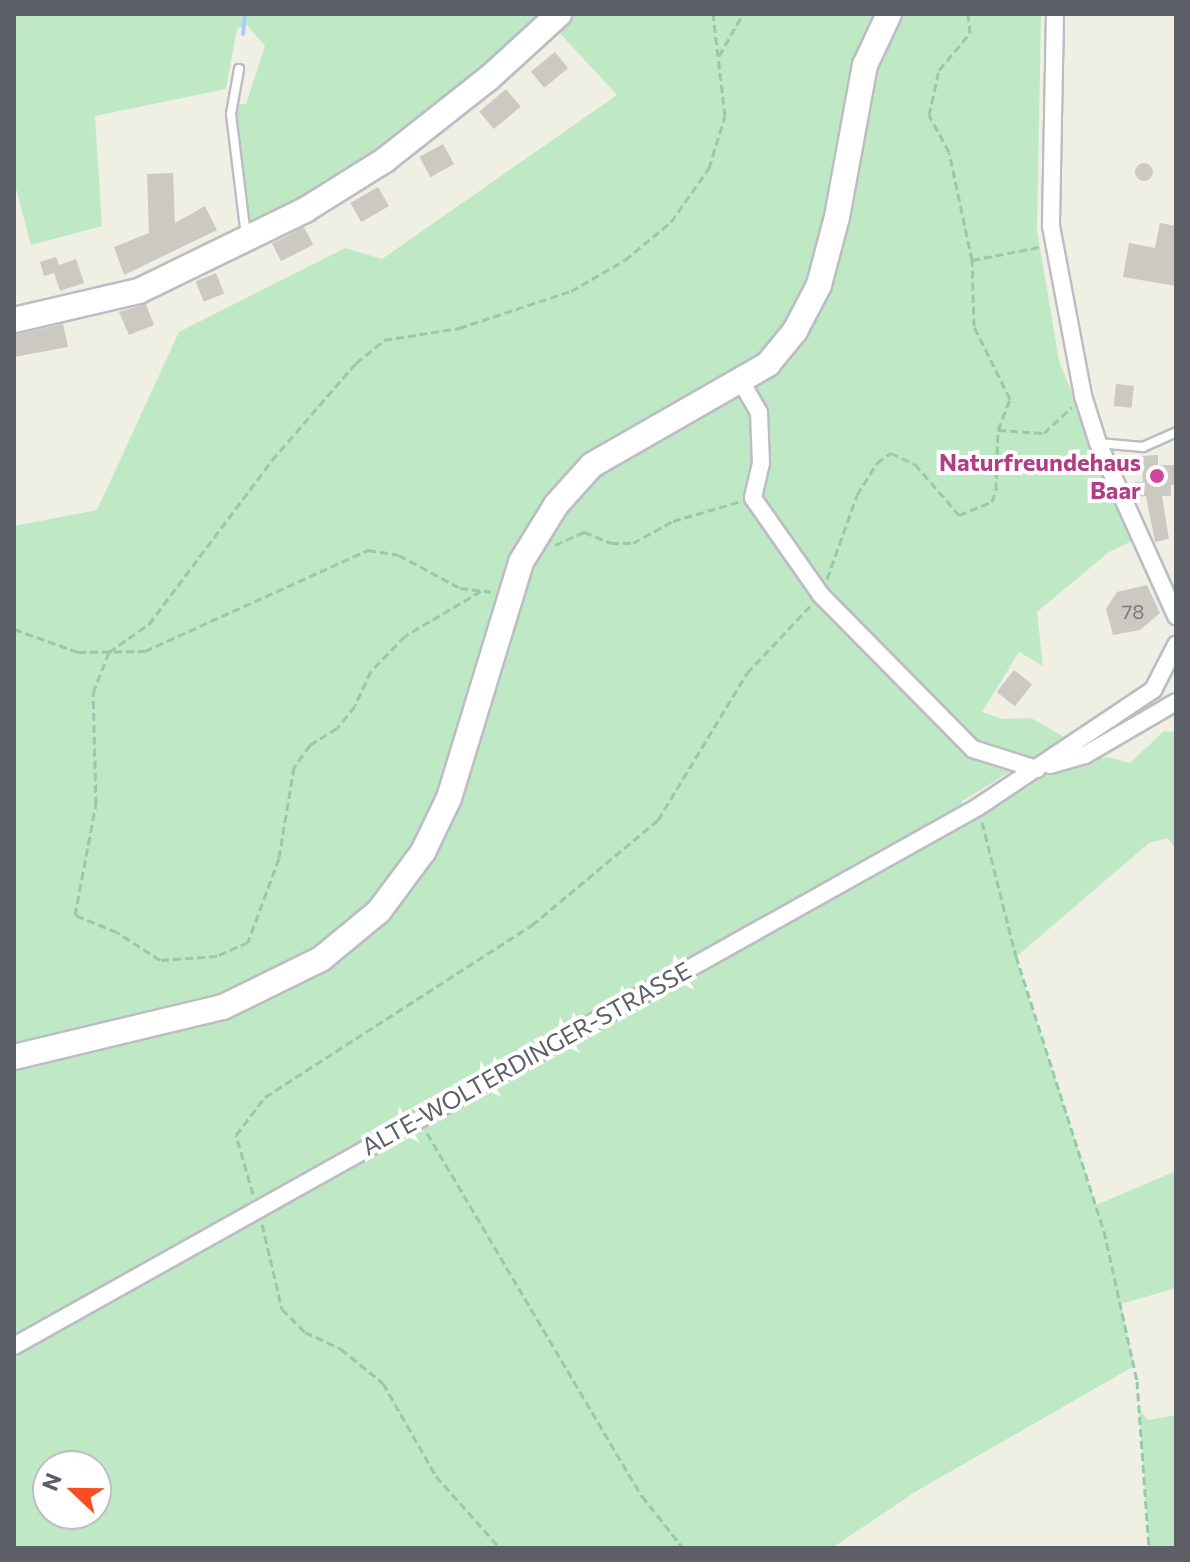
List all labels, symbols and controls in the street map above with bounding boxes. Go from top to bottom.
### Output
place label: Naturfreundehaus Baar [939,448,1141,504]
marker: Naturfreundehaus Baar [1148,467,1166,485]
house number: 78 [1122,599,1144,623]
street label: ALTE-WOLTERDINGER-STRASSE [356,955,696,1161]
north arrow [32,1450,112,1530]
text: N [36,1469,67,1494]

